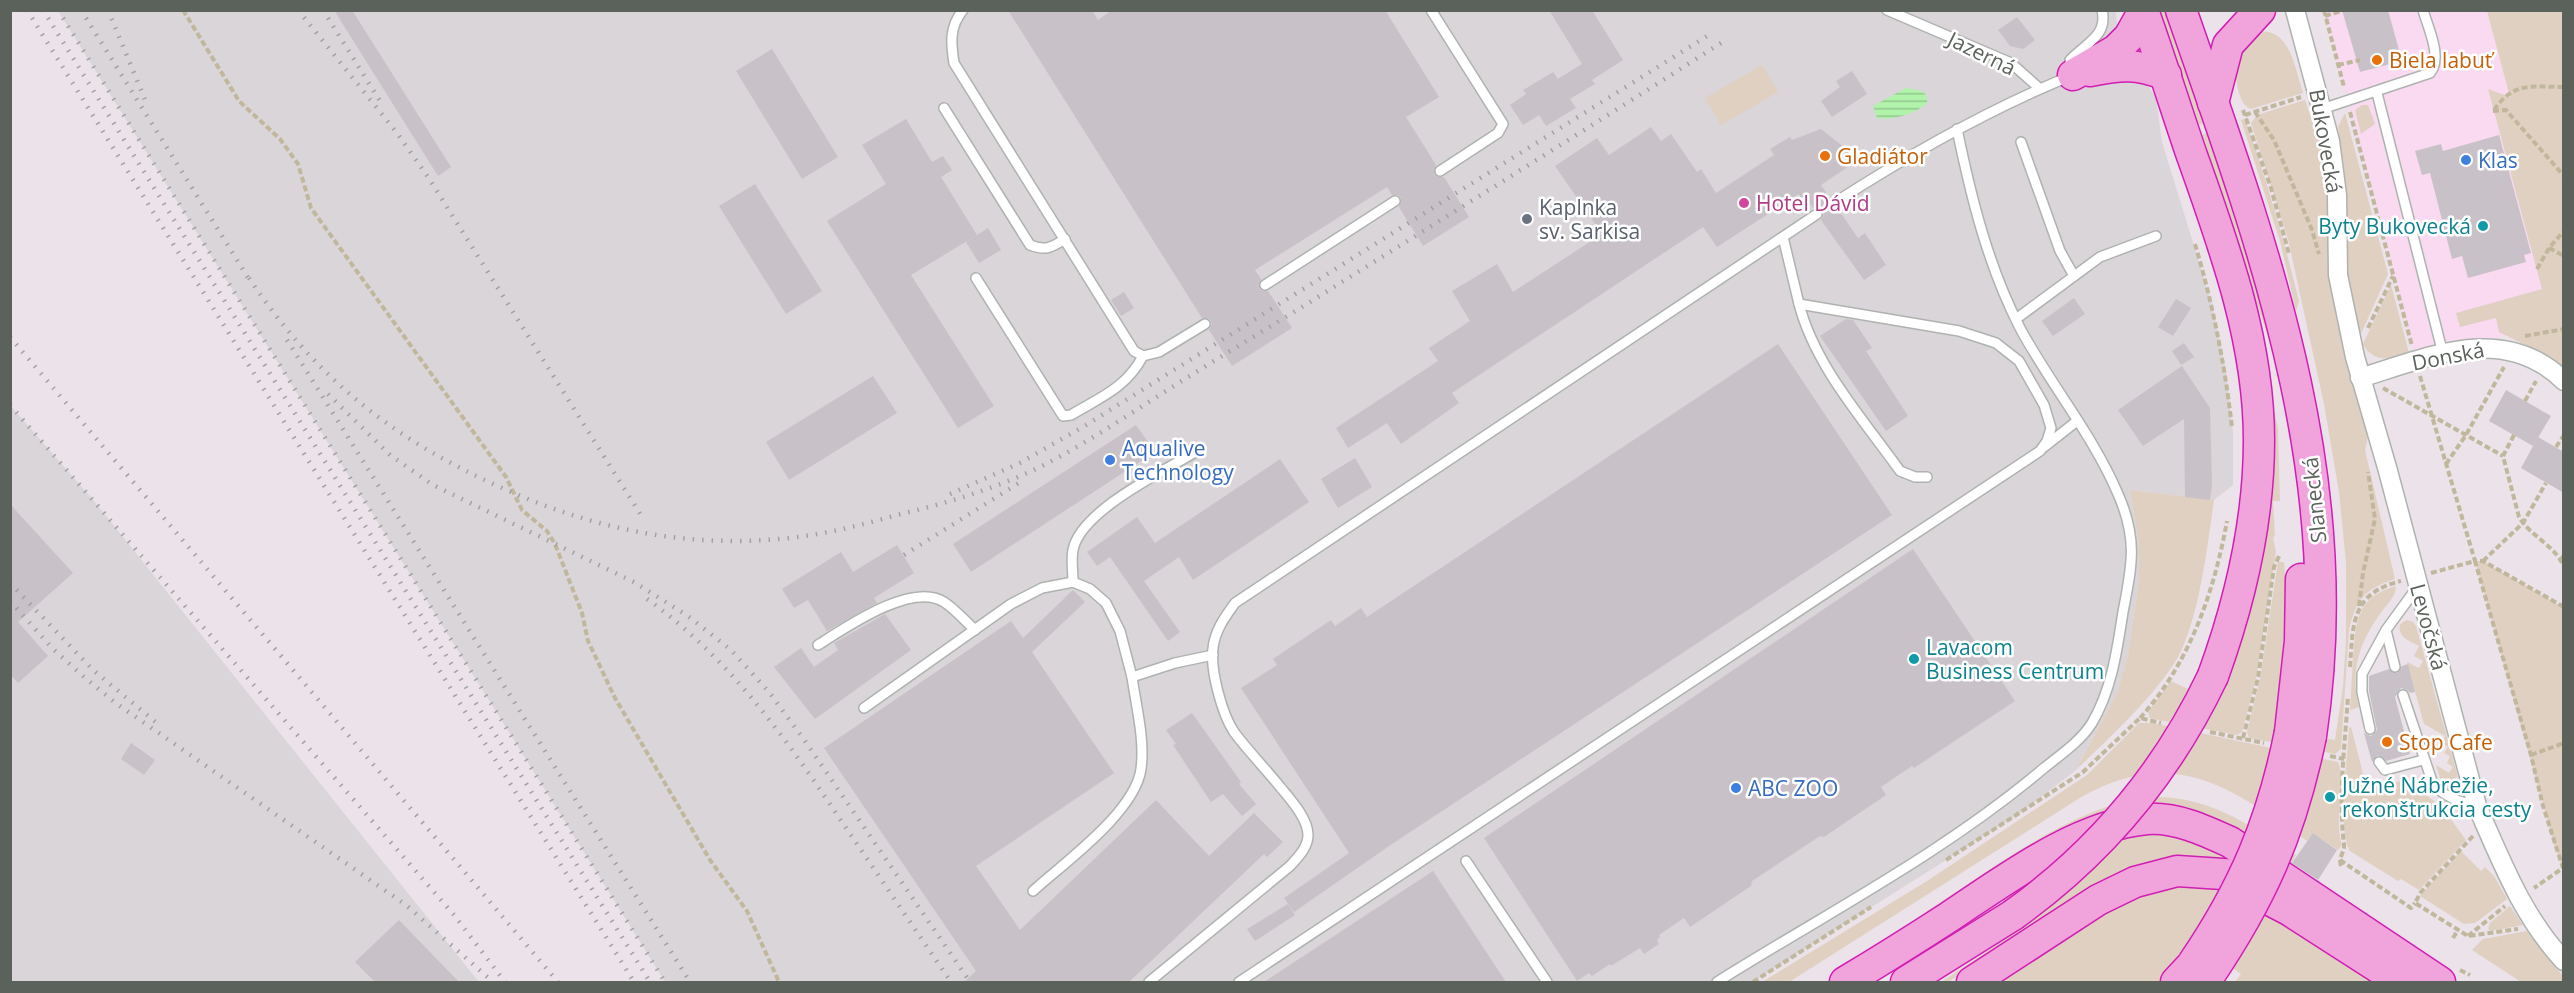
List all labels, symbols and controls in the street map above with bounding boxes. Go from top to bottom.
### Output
street label: Jazerná [1942,24,2021,81]
place label: Biela labuť [2389,46,2495,74]
marker: Biela labuť [2370,53,2384,67]
street label: Bukovecká [2303,87,2349,195]
place label: Gladiátor [1837,142,1928,170]
place label: Klas [2478,146,2518,174]
marker: Gladiátor [1818,149,1832,163]
marker: Klas [2459,153,2473,167]
place label: Hotel Dávid [1756,189,1870,217]
place label: Kaplnka sv. Sarkisa [1539,193,1640,245]
marker: Hotel Dávid [1737,196,1751,210]
marker: Kaplnka sv. Sarkisa [1520,212,1534,226]
place label: Byty Bukovecká [2318,212,2471,240]
marker: Byty Bukovecká [2476,219,2490,233]
street label: Donská [2409,335,2487,377]
place label: Aqualive Technology [1122,434,1234,486]
marker: Aqualive Technology [1103,453,1117,467]
street label: Slanecká [2296,456,2332,544]
street label: Levočská [2404,581,2454,673]
place label: Lavacom Business Centrum [1926,633,2104,685]
marker: Lavacom Business Centrum [1907,652,1921,666]
place label: Stop Cafe [2399,728,2493,756]
marker: Stop Cafe [2380,735,2394,749]
place label: Južné Nábrežie, rekonštrukcia cesty [2340,771,2532,823]
place label: ABC ZOO [1748,774,1838,802]
marker: ABC ZOO [1729,781,1743,795]
marker: Južné Nábrežie, rekonštrukcia cesty [2323,790,2337,804]

